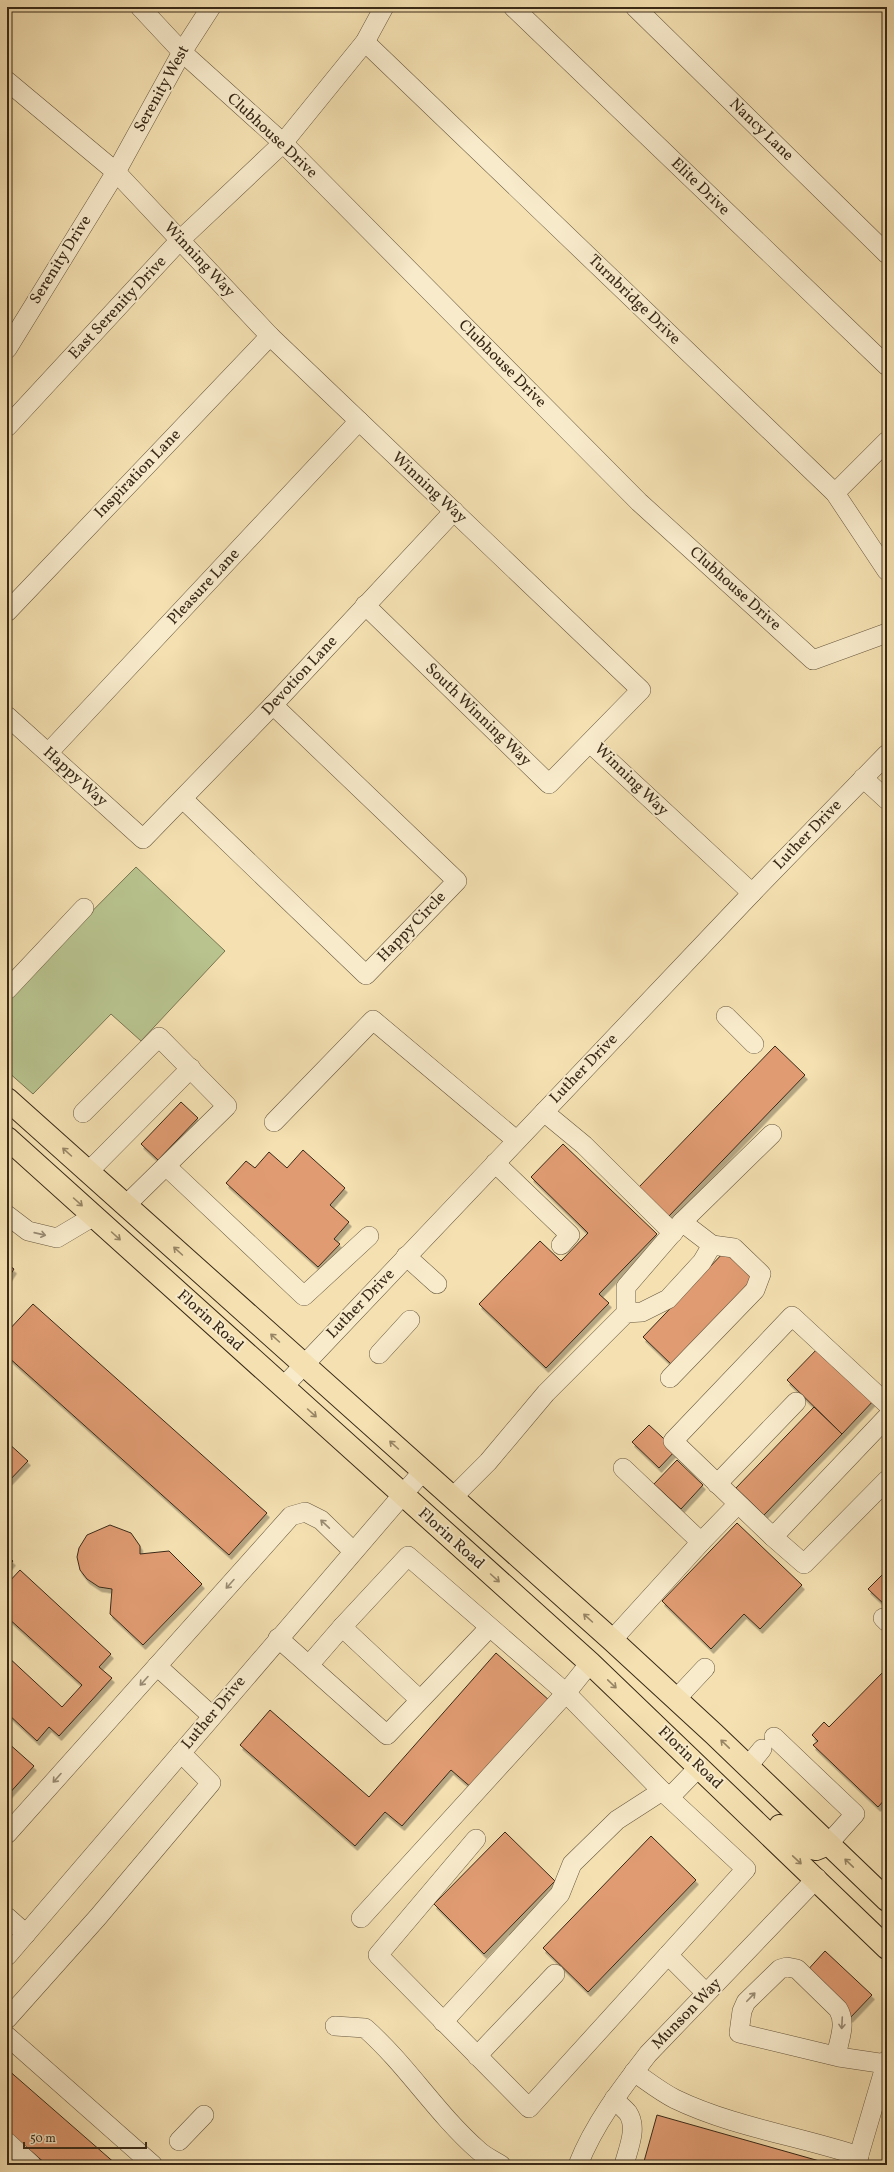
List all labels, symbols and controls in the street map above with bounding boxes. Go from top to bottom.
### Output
street label: Serenity West [129,41,195,136]
street label: Clubhouse Drive [222,88,322,184]
street label: Nancy Lane [724,94,798,166]
street label: Elite Drive [666,153,734,221]
street label: Serenity Drive [25,211,97,309]
street label: Winning Way [158,217,240,303]
street label: Turnbridge Drive [583,250,685,350]
street label: East Serenity Drive [64,251,172,365]
street label: Clubhouse Drive [453,315,551,413]
street label: Inspiration Lane [90,425,186,523]
street label: Winning Way [386,447,472,529]
street label: Clubhouse Drive [684,542,786,636]
street label: Pleasure Lane [163,544,245,630]
street label: Devotion Lane [257,631,343,721]
street label: South Winning Way [420,658,536,772]
street label: Winning Way [589,739,673,821]
street label: Happy Way [38,742,112,812]
street label: Luther Drive [769,795,847,875]
street label: Happy Circle [373,887,451,967]
street label: Luther Drive [545,1029,623,1109]
one-way arrow [62,1148,72,1157]
one-way arrow [72,1197,83,1206]
one-way arrow [34,1230,47,1238]
one-way arrow [110,1231,120,1240]
one-way arrow [173,1247,183,1256]
street label: Luther Drive [322,1264,400,1344]
street label: Florin Road [172,1285,248,1357]
one-way arrow [269,1333,280,1342]
one-way arrow [307,1408,317,1418]
one-way arrow [389,1440,399,1449]
street label: Florin Road [413,1503,489,1575]
one-way arrow [320,1520,330,1529]
one-way arrow [489,1573,500,1582]
one-way arrow [226,1579,235,1589]
one-way arrow [582,1614,593,1623]
street label: Luther Drive [177,1672,251,1754]
one-way arrow [139,1676,148,1686]
one-way arrow [607,1679,617,1688]
street label: Florin Road [653,1721,727,1795]
one-way arrow [720,1739,730,1749]
one-way arrow [52,1773,62,1783]
one-way arrow [792,1855,802,1865]
one-way arrow [844,1858,854,1868]
street label: Munson Way [647,1973,727,2055]
one-way arrow [746,1992,756,2002]
one-way arrow [838,2016,845,2029]
scale bar [24,2124,146,2150]
text: 50 m [30,2131,56,2147]

